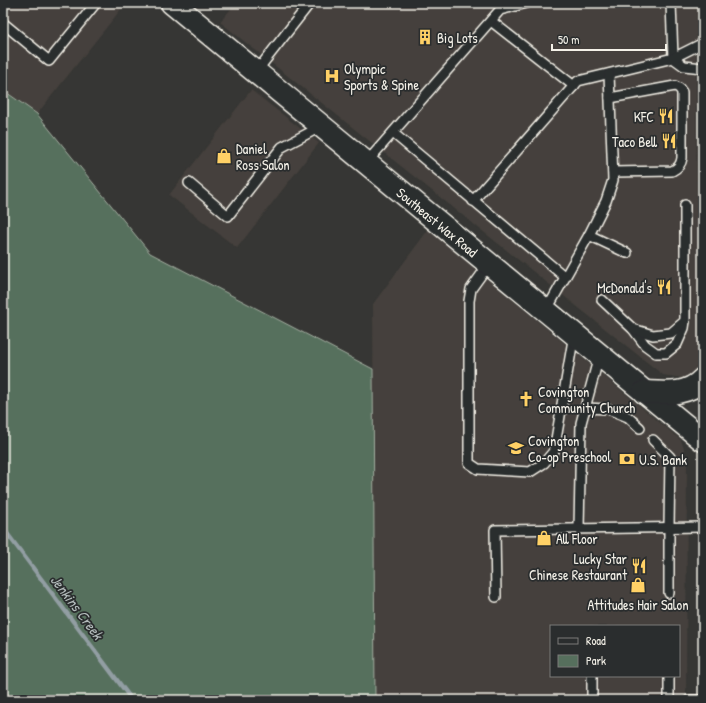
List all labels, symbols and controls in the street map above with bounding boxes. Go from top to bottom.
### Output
scale bar [552,26,666,52]
building icon: Big Lots [416,28,434,46]
place label: Big Lots [437,28,478,48]
text: 50 m [558,31,579,48]
place label: Olympic Sports & Spine [344,59,419,95]
hospital icon: Olympic Sports & Spine [323,67,341,85]
place label: KFC [634,107,654,126]
restaurant icon: KFC [657,107,675,125]
place label: Taco Bell [612,132,658,151]
restaurant icon: Taco Bell [660,132,678,150]
place label: Daniel Ross Salon [236,139,290,174]
shop icon: Daniel Ross Salon [215,147,233,165]
street label: Southeast Wax Road [393,183,483,261]
place label: McDonald's [597,278,652,297]
restaurant icon: McDonald's [655,278,673,296]
place label: Covington Community Church [538,382,635,418]
church icon: Covington Community Church [517,390,535,408]
place label: Covington Co-op Preschool [528,431,612,467]
school or university icon: Covington Co-op Preschool [507,439,525,457]
bank icon: U.S. Bank [618,450,636,468]
place label: U.S. Bank [639,450,687,469]
shop icon: All Floor [535,529,553,547]
place label: All Floor [556,529,598,548]
place label: Lucky Star Chinese Restaurant [529,549,628,584]
restaurant icon: Lucky Star Chinese Restaurant [630,557,648,575]
water label: Jenkins Creek [46,570,109,645]
shop icon: Attitudes Hair Salon [629,576,647,594]
place label: Attitudes Hair Salon [587,595,689,614]
legend [550,625,680,677]
text: Road [586,632,606,649]
text: Park [586,652,606,669]

